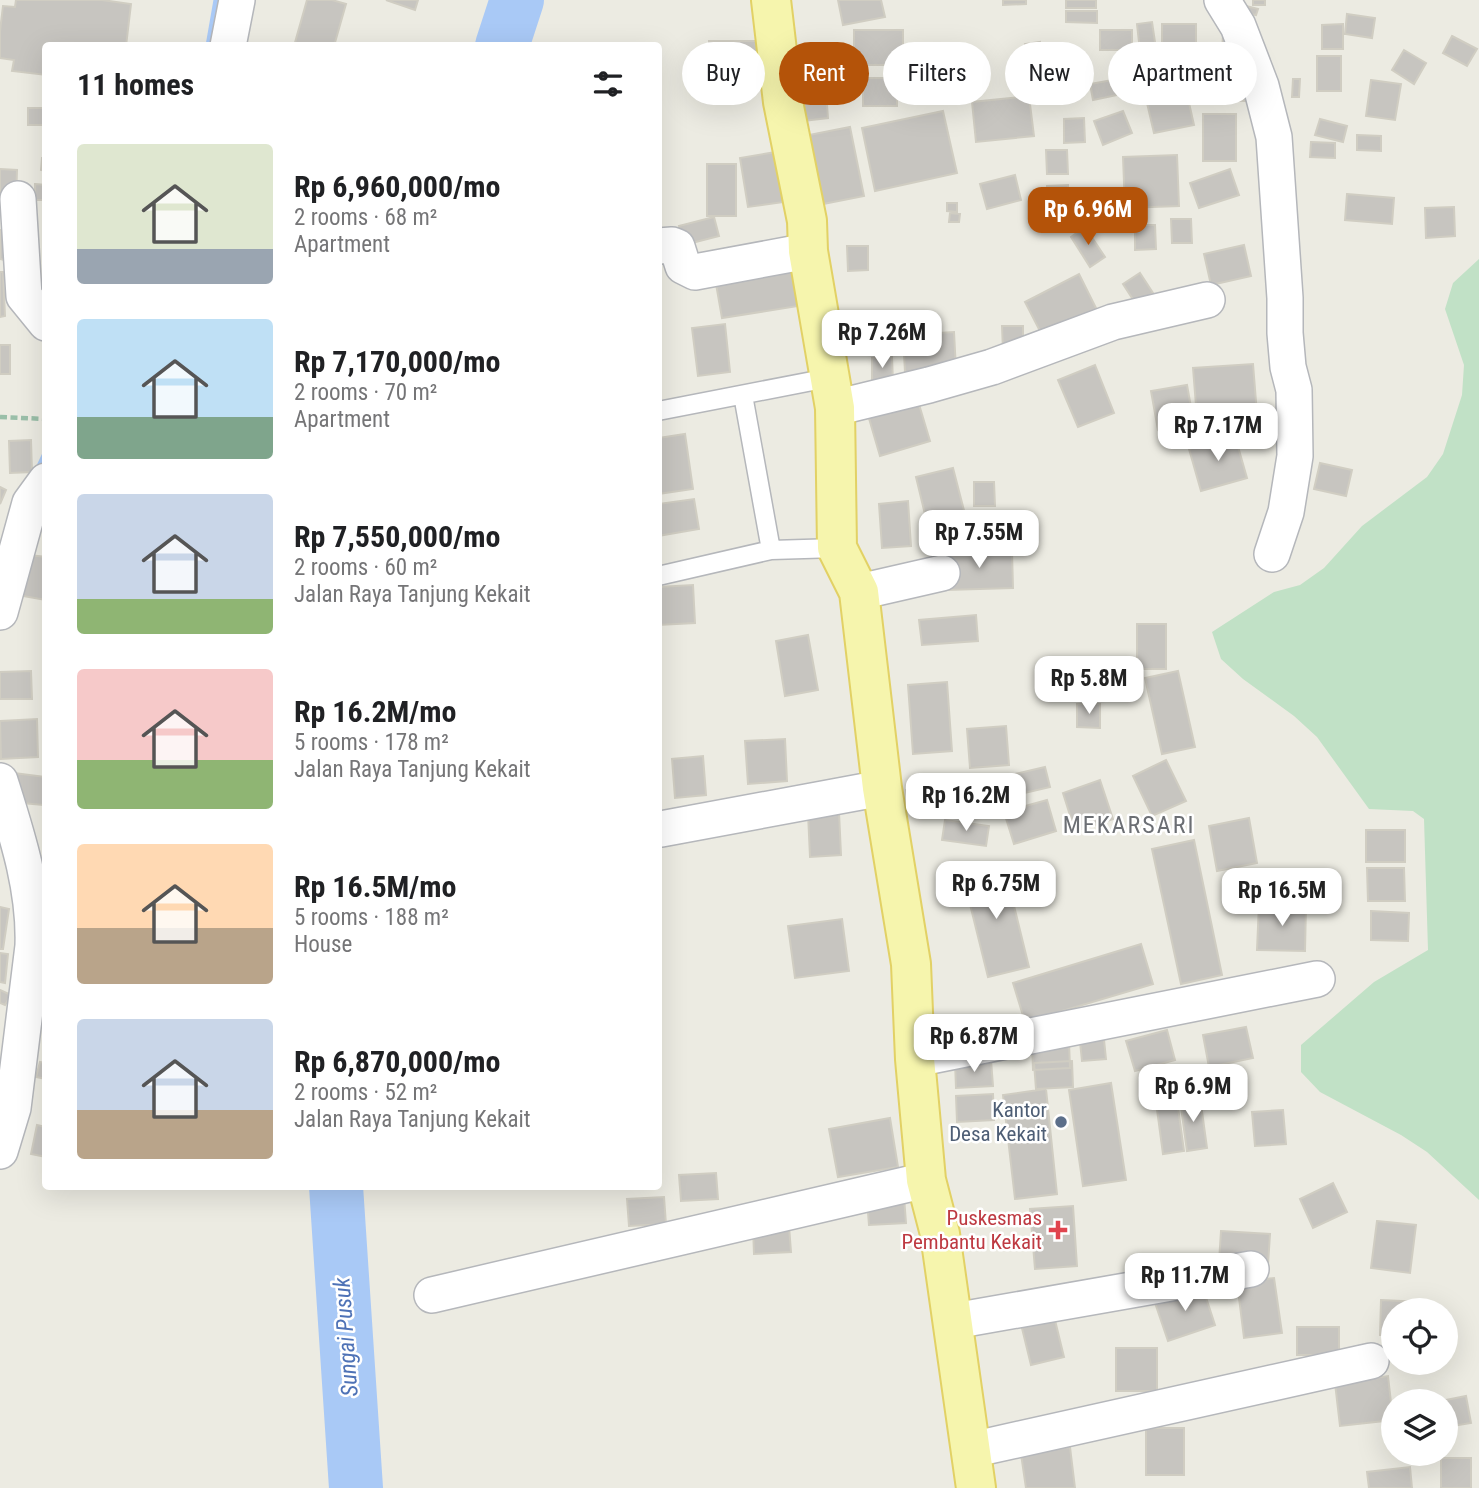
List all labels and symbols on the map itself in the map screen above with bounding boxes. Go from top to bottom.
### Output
pin: Rp 6.96M [1016,188,1160,247]
pin: Rp 7.26M [810,310,954,370]
pin: Rp 7.17M [1146,404,1290,463]
pin: Rp 7.55M [907,510,1051,570]
pin: Rp 5.8M [1024,656,1154,716]
pin: Rp 16.2M [894,774,1038,833]
district label: MEKARSARI [1063,811,1195,839]
pin: Rp 6.75M [924,862,1068,921]
pin: Rp 16.5M [1210,869,1354,928]
pin: Rp 6.87M [902,1014,1046,1074]
pin: Rp 6.9M [1128,1064,1258,1124]
place label: Kantor Desa Kekait [949,1098,1047,1146]
marker: Kantor Desa Kekait [1053,1114,1069,1130]
place label: Puskesmas Pembantu Kekait [901,1206,1042,1254]
marker: Puskesmas Pembantu Kekait [1048,1220,1068,1240]
pin: Rp 11.7M [1113,1254,1257,1313]
water label: Sungai Pusuk [328,1276,364,1397]

